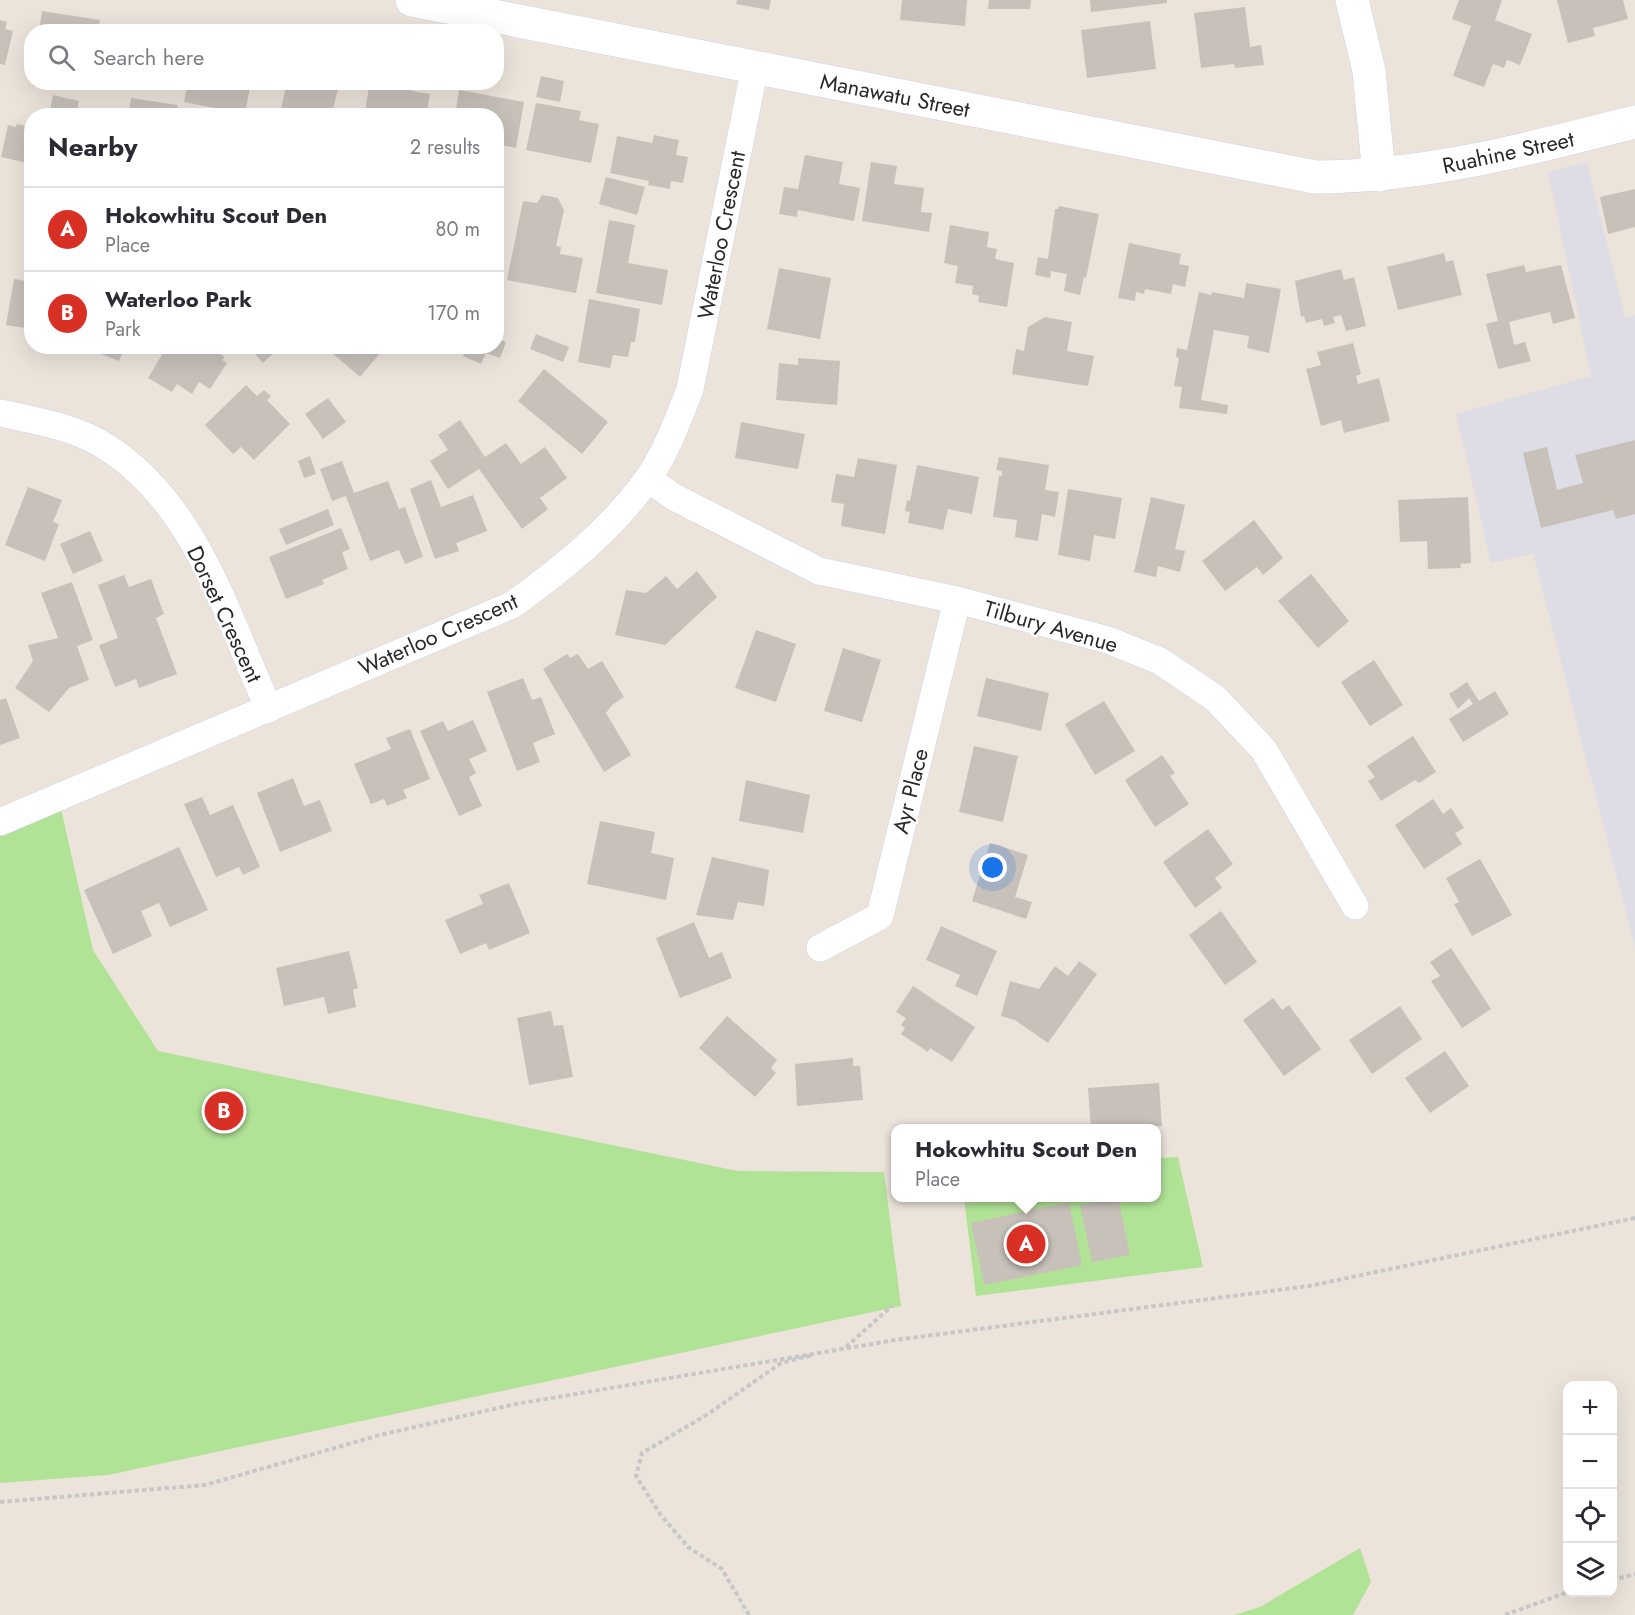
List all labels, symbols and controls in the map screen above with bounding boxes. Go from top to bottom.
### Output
search box [24,24,504,90]
icon: search [45,41,78,74]
text: Search here [93,41,204,73]
street label: Manawatu Street [817,65,973,125]
street label: Ruahine Street [1439,122,1577,182]
text: Nearby [48,128,137,166]
text: 2 results [410,133,480,162]
street label: Waterloo Crescent [689,147,753,322]
text: Hokowhitu Scout Den [105,199,327,231]
text: A [60,215,75,244]
text: 80 m [435,215,480,244]
text: Place [105,231,150,260]
text: Waterloo Park [105,283,252,315]
text: B [61,299,74,328]
text: 170 m [427,299,480,328]
text: Park [105,315,141,344]
street label: Dorset Crescent [179,540,271,688]
street label: Waterloo Crescent [353,584,523,683]
street label: Tilbury Avenue [980,592,1122,660]
street label: Ayr Place [884,745,936,837]
your location [978,853,1007,882]
pin: B [204,1088,244,1134]
popup [891,1124,1161,1202]
text: Hokowhitu Scout Den [915,1133,1137,1165]
text: Place [915,1165,960,1194]
pin: A [1006,1222,1046,1266]
map controls [1563,1381,1617,1597]
button: + [1563,1381,1617,1435]
button: − [1563,1435,1617,1489]
button: locate [1563,1489,1617,1543]
button: layers [1563,1543,1617,1597]

